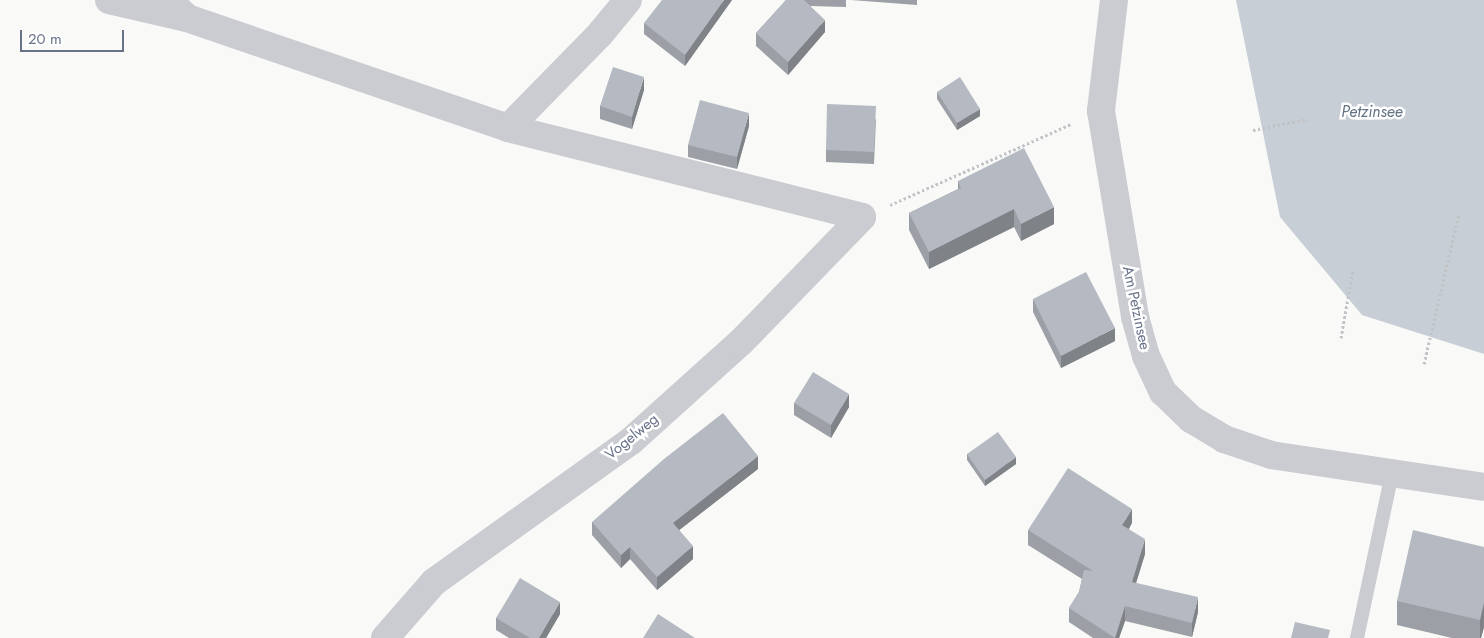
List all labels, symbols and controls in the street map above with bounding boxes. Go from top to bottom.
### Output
scale bar [22,20,126,52]
text: 20 m [28,28,62,50]
water label: Petzinsee [1341,102,1403,122]
street label: Am Petzinsee [1118,264,1154,352]
street label: Vogelweg [602,410,662,464]

